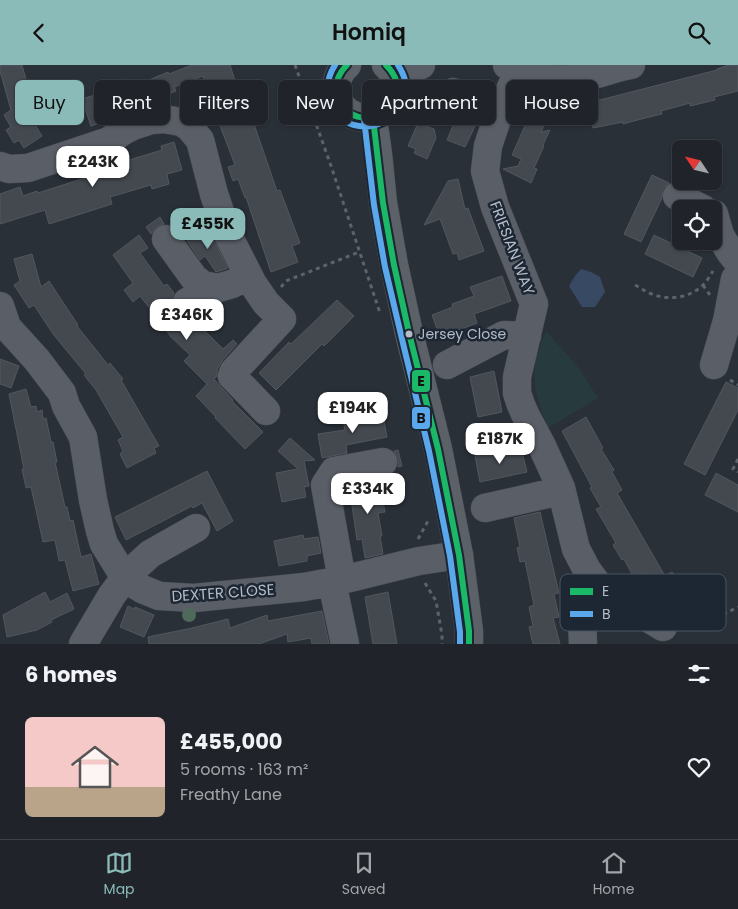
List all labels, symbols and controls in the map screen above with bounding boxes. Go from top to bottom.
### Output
text: Homiq [332,17,406,48]
icon: back [25,19,53,47]
icon: search [685,19,713,47]
chip: Buy [15,80,84,125]
chip: Rent [94,80,170,125]
chip: Filters [180,80,268,125]
chip: New [278,80,352,125]
chip: Apartment [362,80,496,125]
chip: House [506,80,598,125]
north arrow [672,140,722,190]
map controls [672,140,722,250]
pin: £243K [58,145,128,188]
text: £243K [67,150,119,173]
street label: FRIESIAN WAY [485,198,540,298]
button: locate [672,200,722,250]
pin: £455K [173,207,243,250]
text: £455K [181,212,235,235]
pin: £346K [152,299,222,341]
text: £346K [161,303,213,326]
place label: Jersey Close [418,324,506,344]
marker: Jersey Close [404,329,414,339]
line badge: E [411,369,431,393]
text: E [417,371,425,391]
pin: £194K [318,391,388,434]
text: £194K [329,396,377,419]
line badge: B [411,406,431,430]
text: B [416,408,426,428]
pin: £187K [465,423,535,465]
text: £187K [477,427,523,450]
pin: £334K [333,473,403,515]
text: £334K [342,477,394,500]
legend [560,574,726,631]
street label: DEXTER CLOSE [171,578,275,607]
text: E [602,581,609,601]
text: B [602,604,611,624]
text: 6 homes [25,660,117,689]
icon: filters [685,660,713,688]
text: £455,000 [180,727,283,756]
icon: home [65,737,125,797]
icon: heart [685,753,713,781]
text: 5 rooms · 163 m² [180,758,308,781]
text: Freathy Lane [180,783,282,806]
tab: Map [104,849,135,900]
tab: Saved [342,849,385,900]
tab: Home [593,849,634,900]

